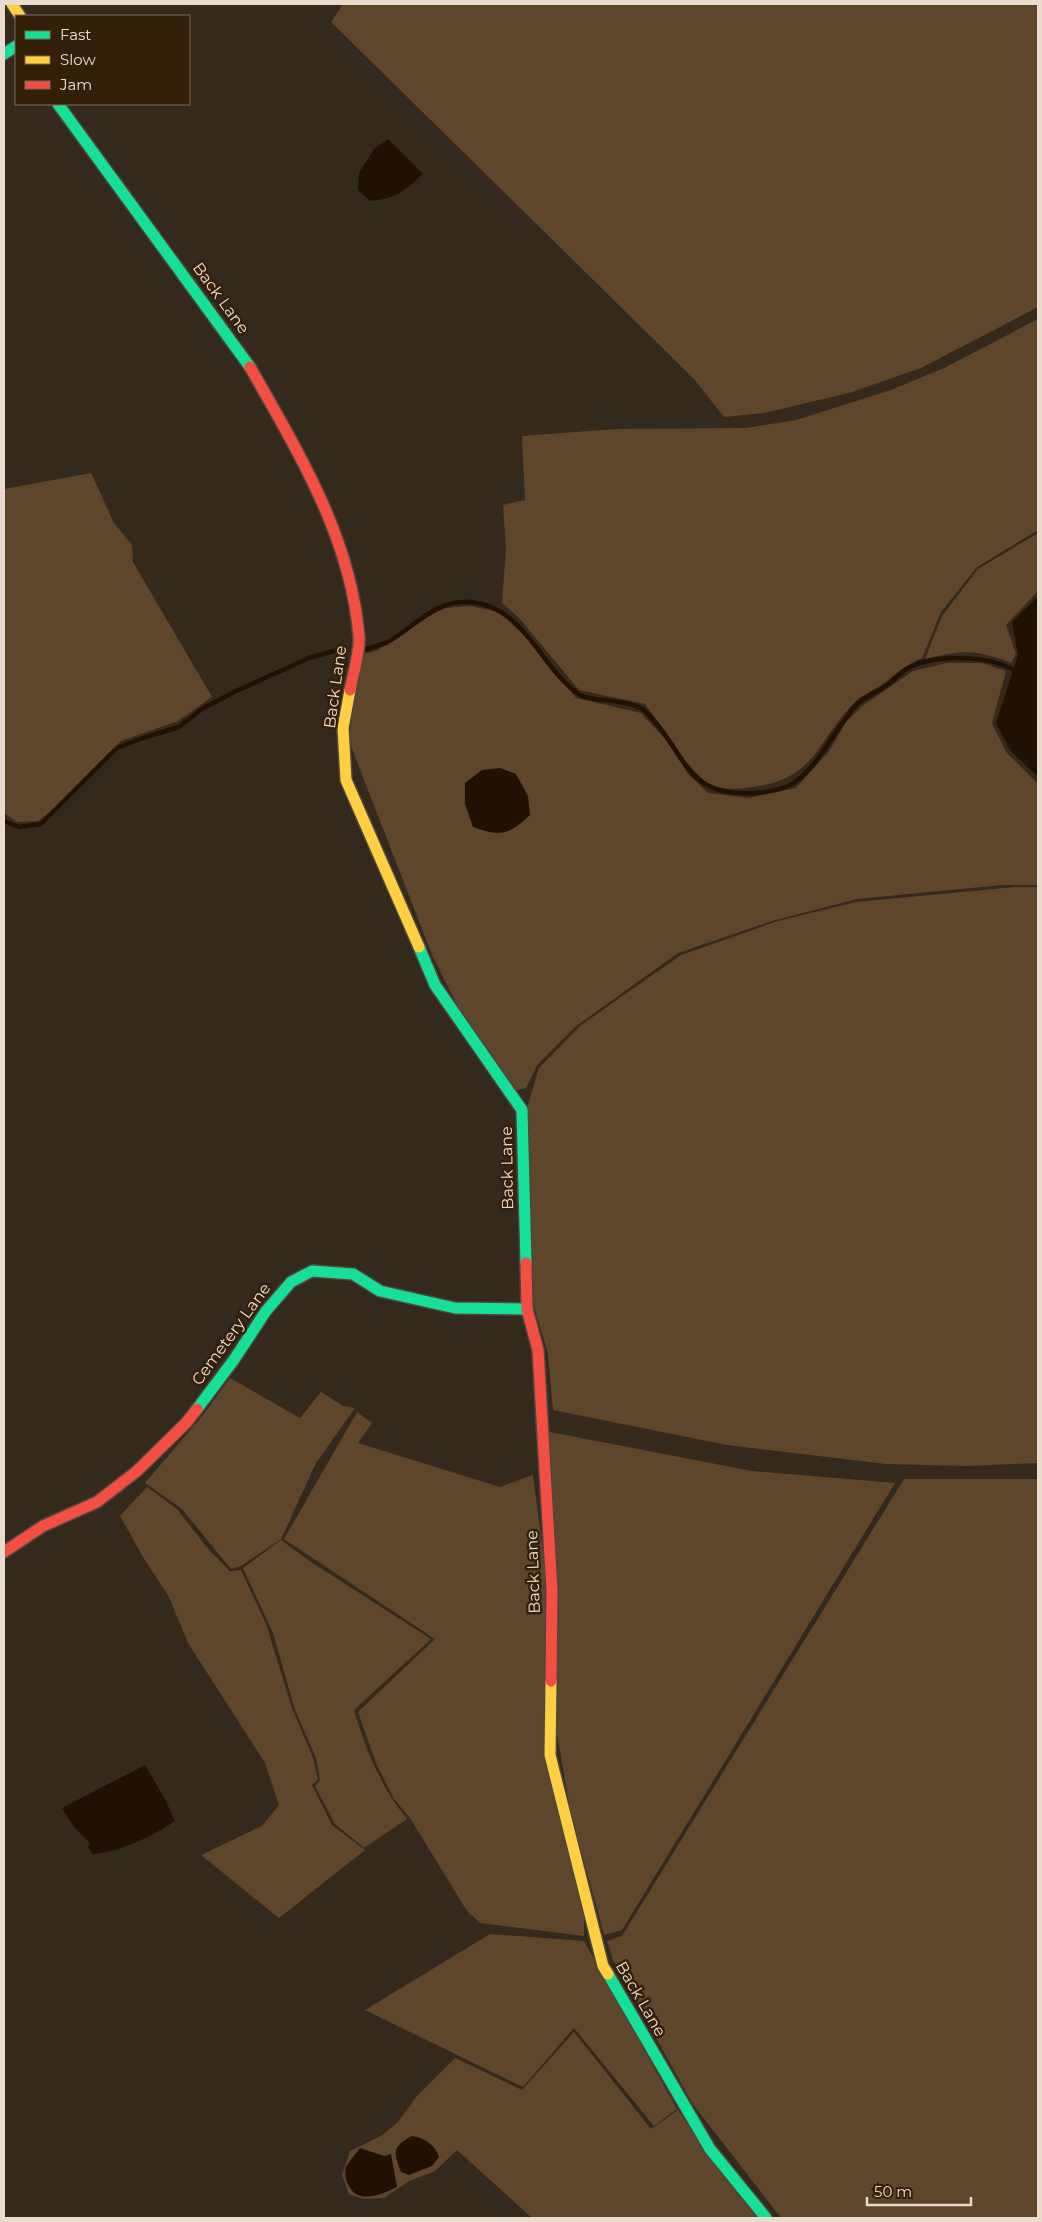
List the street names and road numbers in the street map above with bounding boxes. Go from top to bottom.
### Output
street label: Back Lane [189,259,253,337]
street label: Back Lane [320,644,350,730]
street label: Back Lane [497,1126,517,1210]
street label: Cemetery Lane [188,1279,274,1389]
street label: Back Lane [522,1530,544,1614]
street label: Back Lane [612,1958,670,2040]

